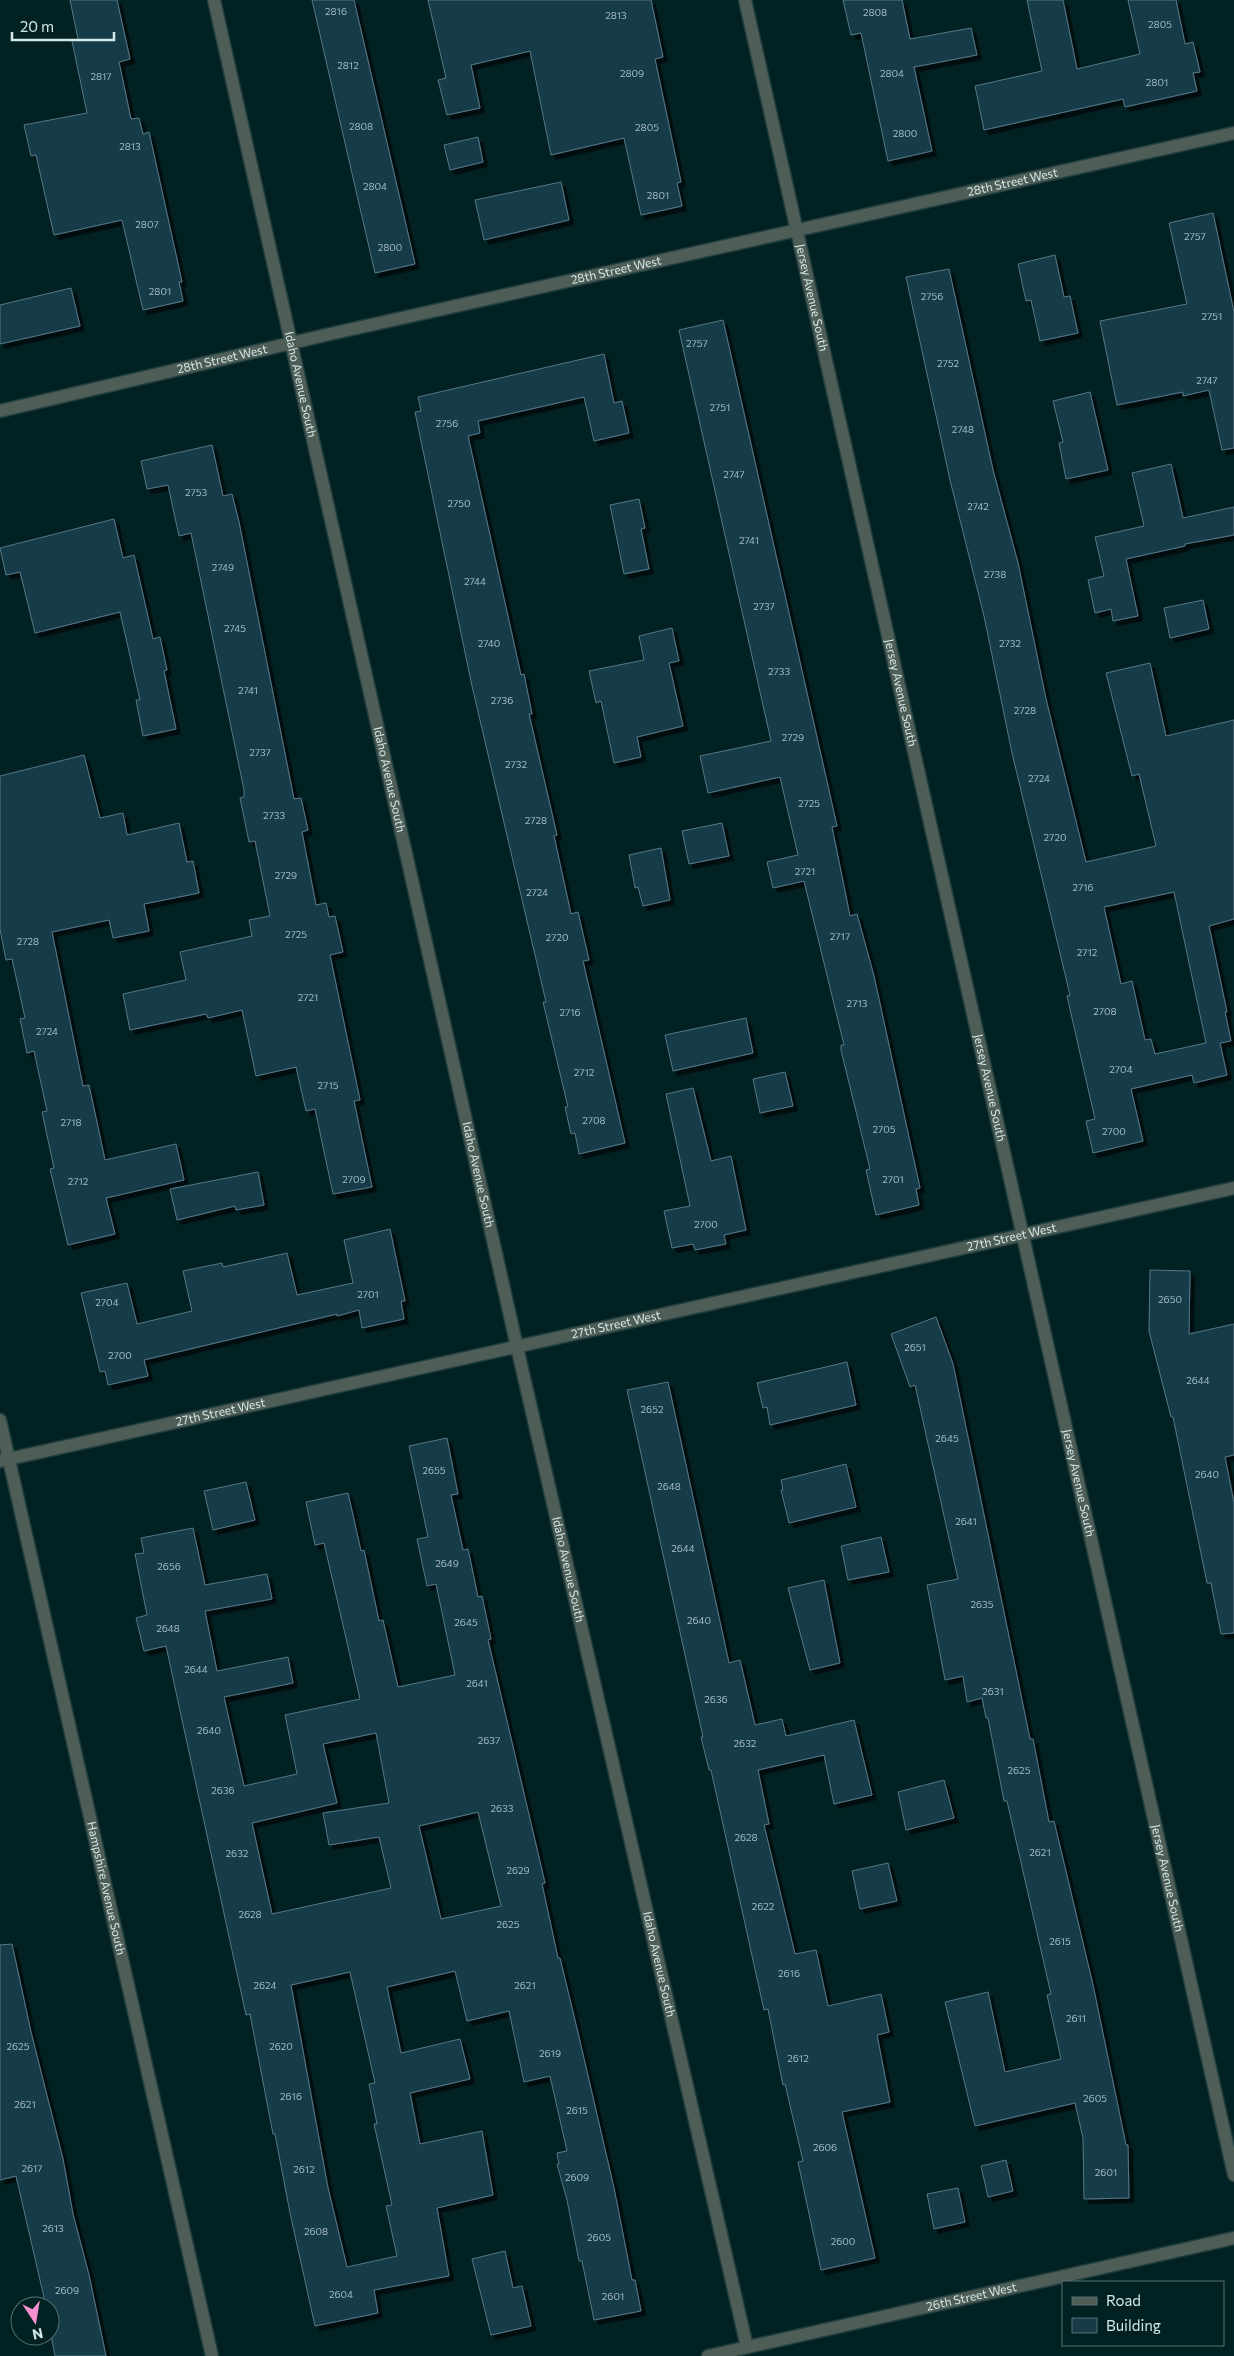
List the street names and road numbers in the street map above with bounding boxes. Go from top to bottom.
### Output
street label: 28th Street West [966,164,1059,198]
street label: Jersey Avenue South [793,242,832,352]
street label: 28th Street West [569,253,663,286]
street label: Idaho Avenue South [283,330,320,438]
street label: 28th Street West [175,341,268,376]
street label: Jersey Avenue South [882,637,921,748]
street label: Idaho Avenue South [372,725,409,834]
street label: Jersey Avenue South [971,1033,1009,1143]
street label: Idaho Avenue South [461,1120,498,1229]
street label: 27th Street West [965,1220,1058,1253]
street label: 27th Street West [570,1307,662,1340]
street label: 27th Street West [174,1394,267,1428]
street label: Jersey Avenue South [1060,1428,1098,1538]
street label: Idaho Avenue South [550,1515,588,1624]
street label: Hampshire Avenue South [85,1820,129,1956]
street label: Jersey Avenue South [1148,1823,1187,1933]
street label: Idaho Avenue South [641,1910,679,2018]
street label: 26th Street West [925,2279,1018,2313]

